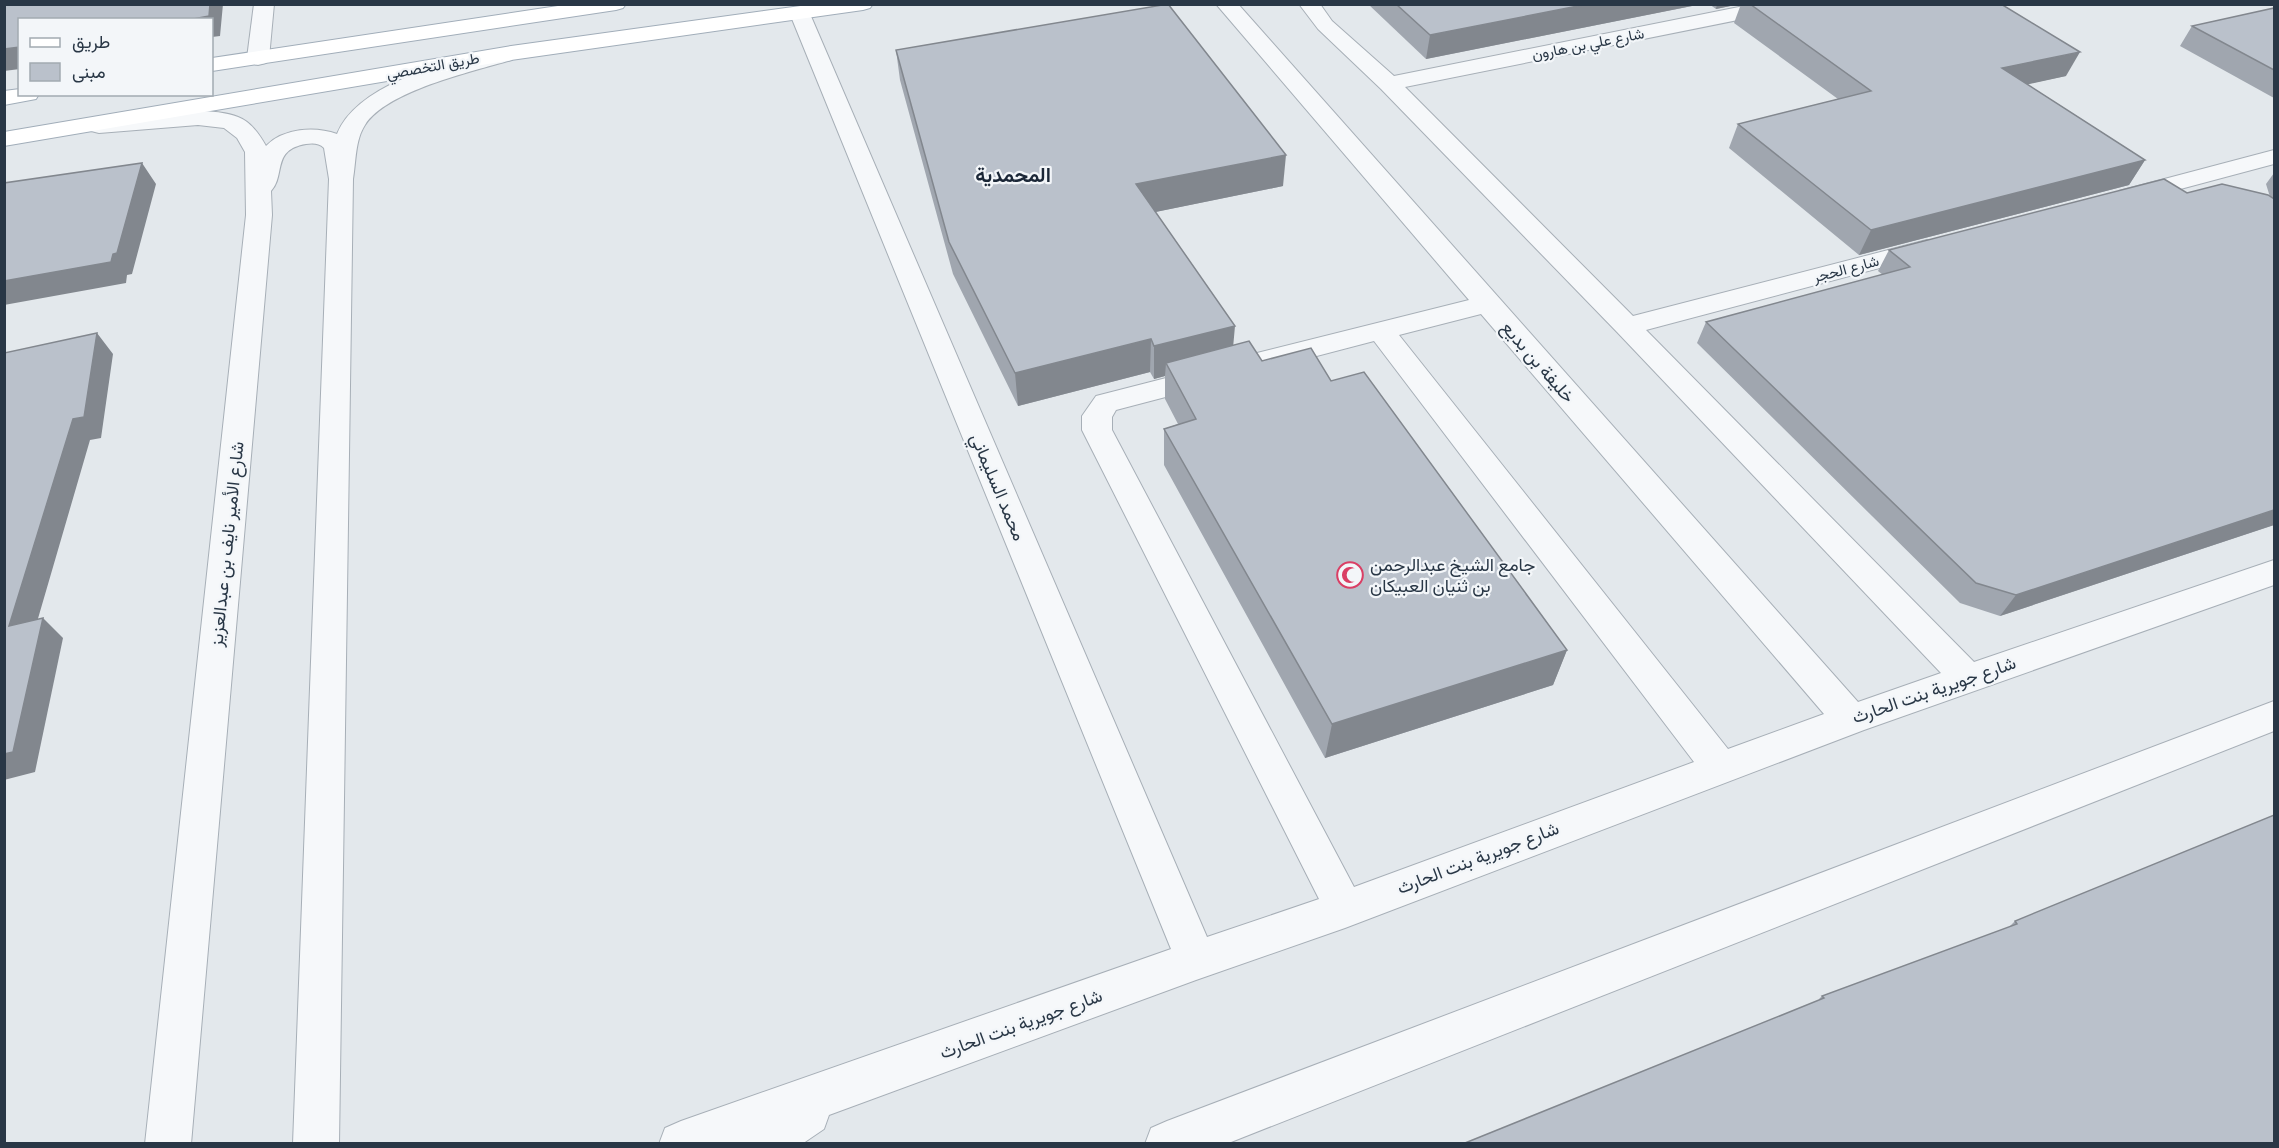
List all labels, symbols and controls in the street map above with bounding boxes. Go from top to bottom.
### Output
legend [18,18,213,96]
street label: شارع علي بن هارون [1530,22,1647,68]
text: طريق [72,29,110,54]
street label: طريق التخصصي [385,47,482,87]
text: مبنى [72,59,106,84]
district label: المحمدية [975,161,1051,188]
street label: شارع الحجر [1810,250,1882,289]
street label: خليفة بن بديع [1496,315,1581,408]
street label: محمد السليماني [962,429,1032,546]
street label: شارع الأمير نايف بن عبدالعزيز [203,440,250,649]
place label: جامع الشيخ عبدالرحمن بن ثنيان العبيكان [1370,552,1535,598]
mosque icon: جامع الشيخ عبدالرحمن بن ثنيان العبيكان [1335,560,1365,590]
street label: شارع جويرية بنت الحارث [1849,650,2019,729]
street label: شارع جويرية بنت الحارث [1393,815,1562,900]
street label: شارع جويرية بنت الحارث [936,982,1106,1065]

